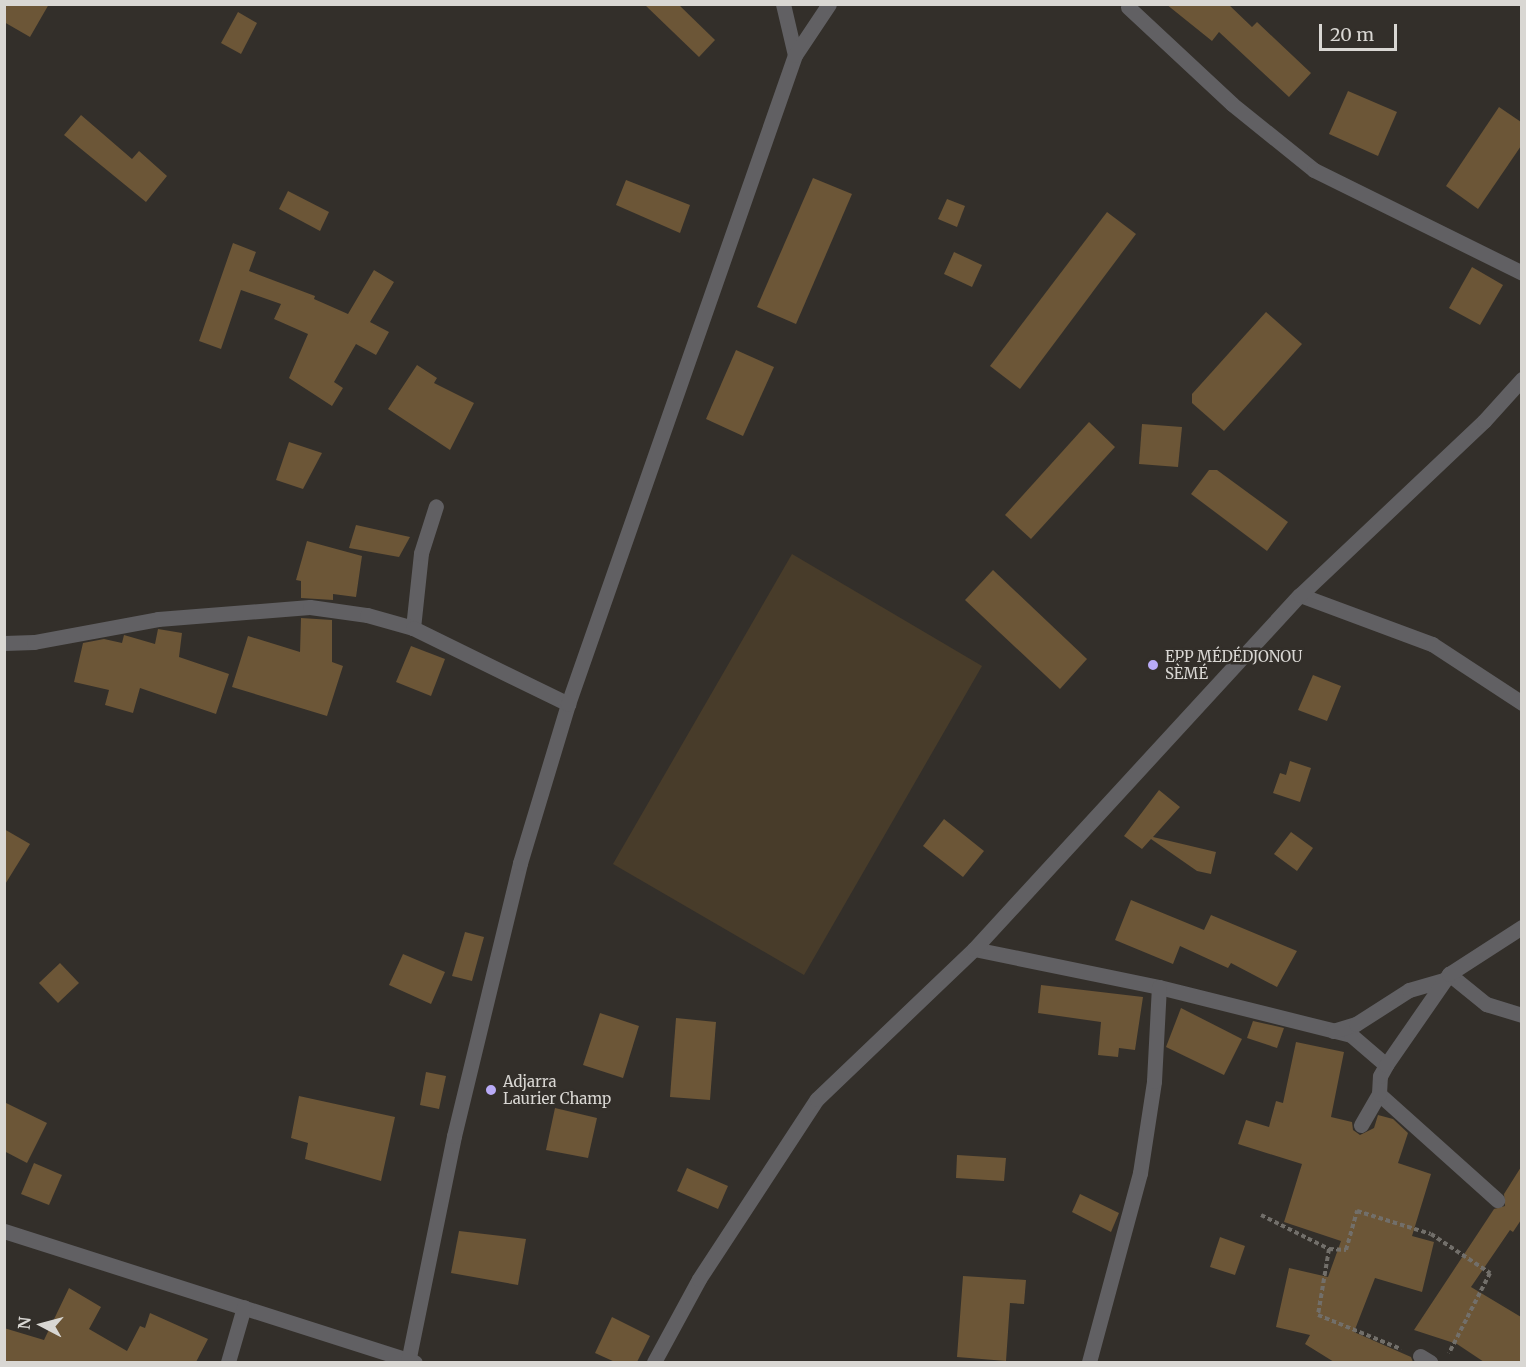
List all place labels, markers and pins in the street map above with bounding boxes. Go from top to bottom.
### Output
place label: EPP MÉDÉDJONOU SÈMÉ [1165,647,1302,682]
marker: EPP MÉDÉDJONOU SÈMÉ [1146,658,1160,672]
place label: Adjarra Laurier Champ [503,1072,611,1107]
marker: Adjarra Laurier Champ [484,1083,498,1097]

